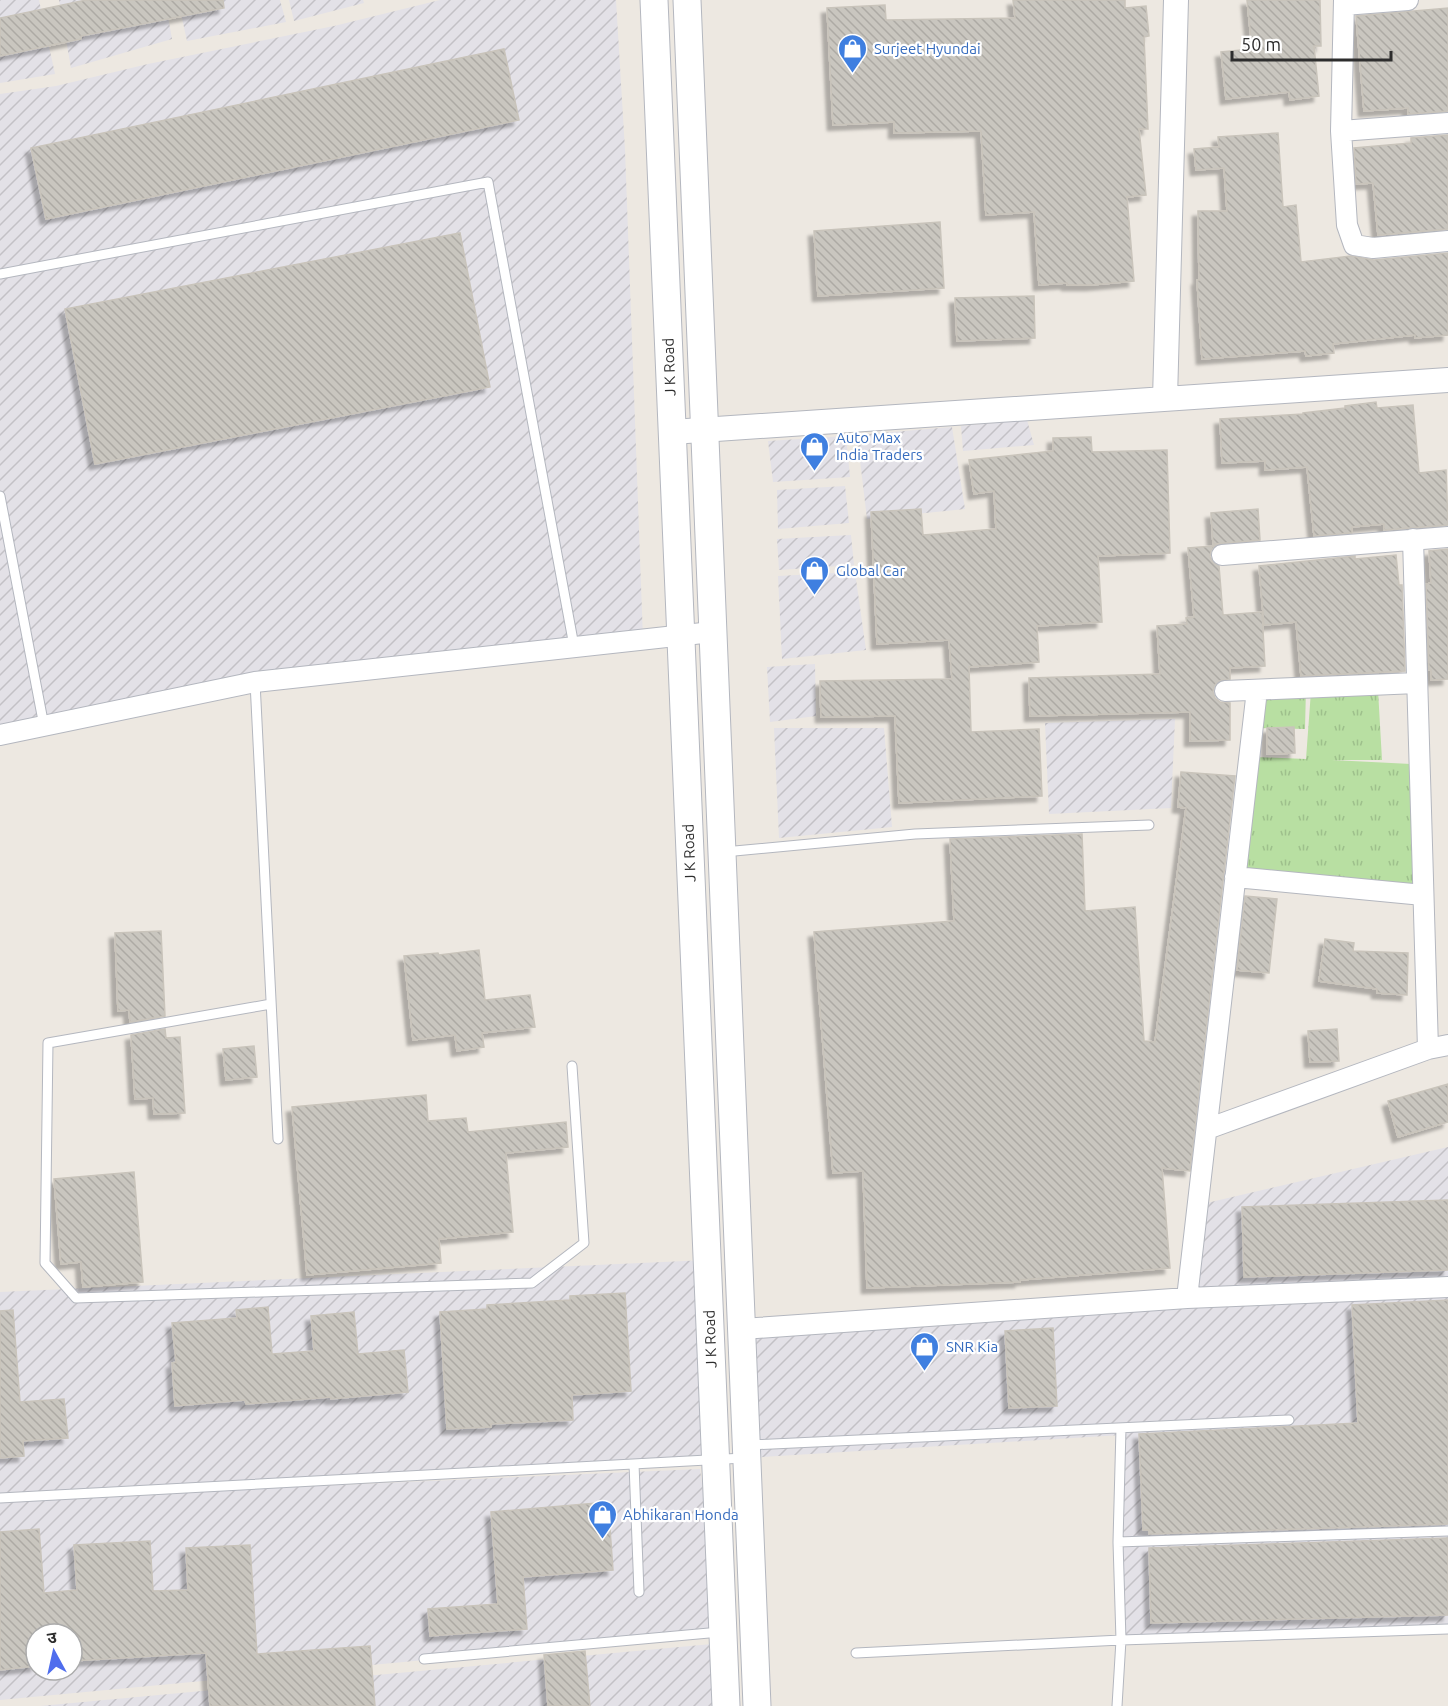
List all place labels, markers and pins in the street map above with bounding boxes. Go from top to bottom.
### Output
shop icon: Surjeet Hyundai [837,32,869,74]
place label: Surjeet Hyundai [874,40,981,57]
place label: Auto Max India Traders [836,429,922,463]
shop icon: Auto Max India Traders [799,430,831,472]
shop icon: Global Car [799,554,831,596]
place label: Global Car [836,562,905,579]
shop icon: SNR Kia [909,1330,941,1372]
place label: SNR Kia [946,1338,998,1355]
shop icon: Abhikaran Honda [586,1498,618,1540]
place label: Abhikaran Honda [623,1506,739,1523]

